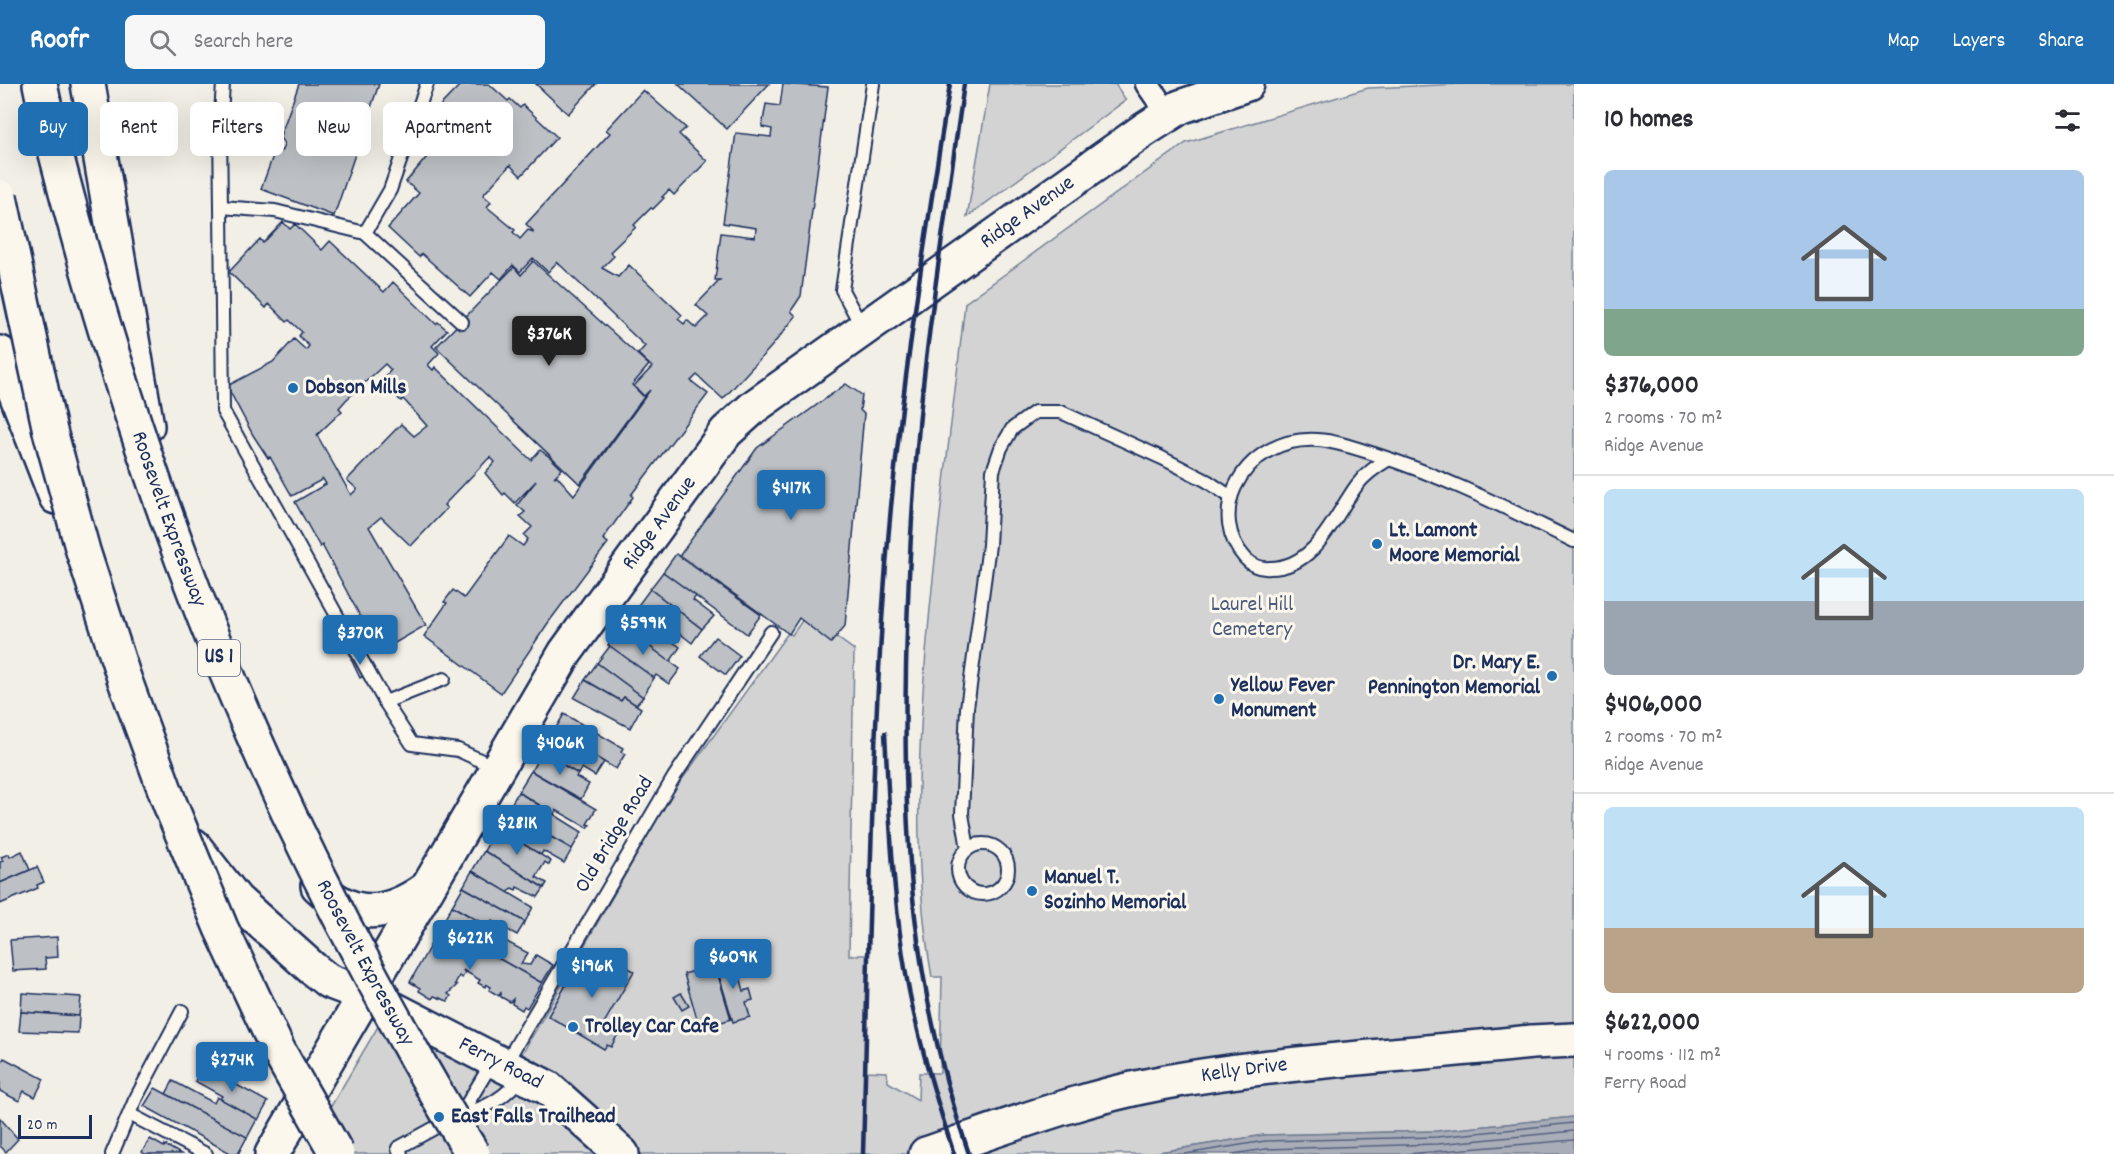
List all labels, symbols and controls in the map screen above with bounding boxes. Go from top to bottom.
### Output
search box [125,15,545,69]
text: Roofr [30,22,89,62]
icon: search [146,26,179,59]
text: Search here [194,27,293,58]
text: Map [1888,27,1919,57]
text: Layers [1952,27,2005,57]
text: Share [2038,27,2084,57]
chip: Buy [18,102,88,156]
chip: Rent [100,102,178,156]
chip: Filters [190,102,284,156]
chip: New [296,102,371,156]
chip: Apartment [383,102,513,156]
text: 10 homes [1604,102,1694,139]
icon: filters [2051,104,2084,137]
street label: Ridge Avenue [974,168,1081,257]
icon: home [1790,209,1898,317]
pin: $376K [507,316,591,367]
text: $376K [526,321,572,349]
text: $376,000 [1604,368,1699,405]
place label: Dobson Mills [305,373,407,404]
marker: Dobson Mills [286,381,300,395]
text: 2 rooms · 70 m² [1604,405,1723,433]
street label: Roosevelt Expressway [123,427,215,612]
text: Ridge Avenue [1604,433,1704,461]
street label: Ridge Avenue [615,470,704,577]
pin: $417K [749,470,833,521]
text: $417K [771,475,811,503]
place label: Lt. Lamont Moore Memorial [1389,516,1520,572]
icon: home [1790,528,1898,636]
marker: Lt. Lamont Moore Memorial [1370,537,1384,551]
park label: Laurel Hill Cemetery [1211,590,1293,646]
pin: $599K [601,605,685,656]
text: $599K [620,610,666,638]
pin: $370K [318,615,402,666]
text: $370K [337,620,383,648]
road number: US 1 [198,640,240,676]
place label: Dr. Mary E. Pennington Memorial [1368,648,1541,704]
marker: Dr. Mary E. Pennington Memorial [1545,669,1559,683]
place label: Yellow Fever Monument [1230,671,1336,727]
text: $406,000 [1604,687,1702,724]
marker: Yellow Fever Monument [1212,692,1226,706]
text: 2 rooms · 70 m² [1604,724,1723,752]
pin: $406K [518,725,602,776]
text: $406K [536,730,584,758]
text: Ridge Avenue [1604,752,1704,780]
street label: Old Bridge Road [568,771,662,899]
pin: $281K [475,805,559,856]
text: $281K [497,810,537,838]
icon: home [1790,846,1898,954]
place label: Manuel T. Sozinho Memorial [1044,863,1187,919]
street label: Roosevelt Expressway [308,874,422,1053]
marker: Manuel T. Sozinho Memorial [1025,884,1039,898]
pin: $622K [428,920,512,971]
text: $622K [447,925,493,953]
pin: $609K [691,939,775,990]
text: $609K [708,944,758,972]
pin: $196K [550,948,634,999]
text: $196K [571,953,613,981]
text: $622,000 [1604,1005,1700,1042]
place label: Trolley Car Cafe [585,1012,719,1043]
marker: Trolley Car Cafe [566,1020,580,1034]
street label: Ferry Road [453,1029,548,1098]
pin: $274K [190,1042,274,1093]
text: 4 rooms · 112 m² [1604,1042,1721,1070]
text: $274K [210,1047,254,1075]
street label: Kelly Drive [1199,1050,1289,1092]
text: Ferry Road [1604,1070,1687,1098]
place label: East Falls Trailhead [451,1102,616,1133]
marker: East Falls Trailhead [432,1110,446,1124]
scale bar [18,1112,92,1140]
text: 20 m [27,1114,57,1137]

